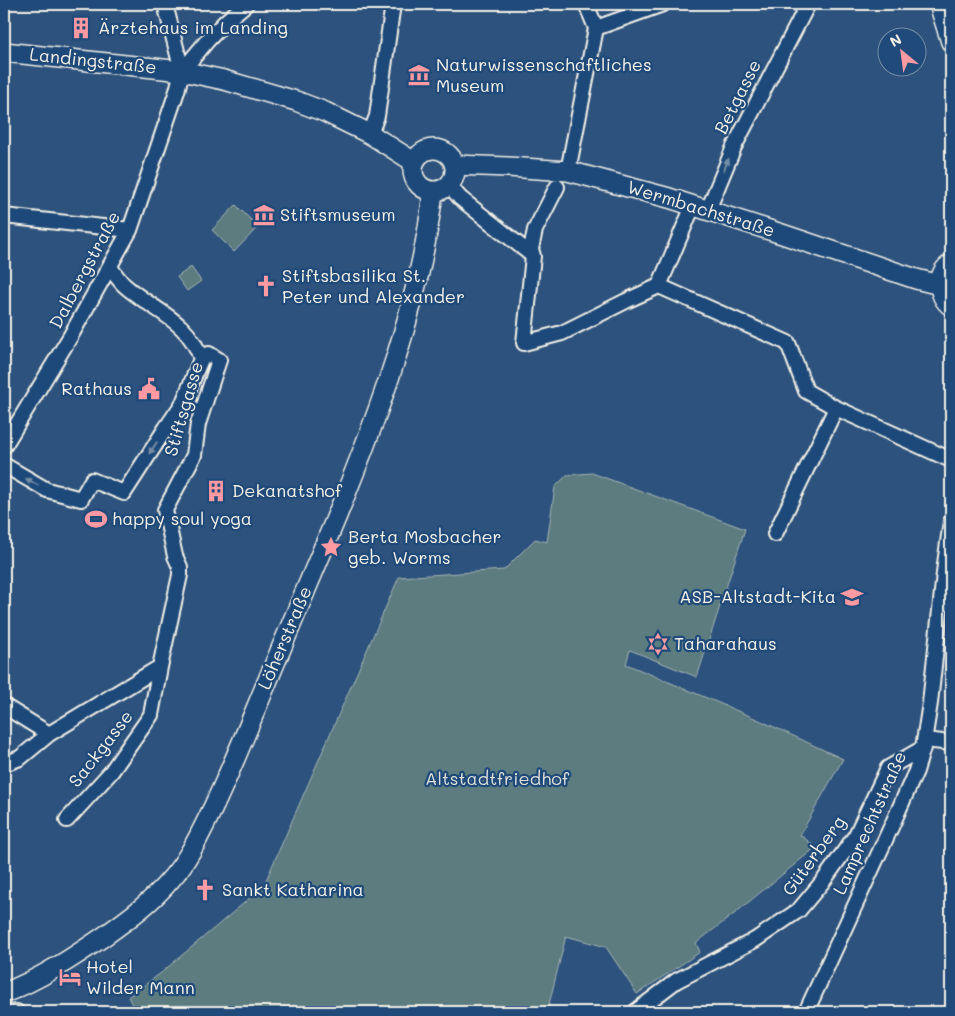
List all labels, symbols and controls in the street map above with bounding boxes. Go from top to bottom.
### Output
building icon: Ärztehaus im Landing [68,15,94,41]
place label: Ärztehaus im Landing [98,15,288,39]
north arrow [878,28,928,78]
text: N [886,29,905,51]
street label: Landingstraße [28,41,158,79]
place label: Naturwissenschaftliches Museum [436,52,652,97]
street label: Betgasse [708,55,766,138]
museum icon: Naturwissenschaftliches Museum [406,62,432,88]
one-way arrow [722,157,730,172]
street label: Wermbachstraße [625,174,778,242]
museum icon: Stiftsmuseum [251,202,277,228]
place label: Stiftsmuseum [280,202,396,226]
street label: Dalbergstraße [43,207,125,332]
place label: Stiftsbasilika St. Peter und Alexander [282,263,465,308]
church icon: Stiftsbasilika St. Peter und Alexander [253,273,279,299]
street label: Stiftsgasse [158,359,208,459]
place label: Rathaus [61,376,132,400]
public building icon: Rathaus [136,376,162,402]
one-way arrow [148,441,157,455]
one-way arrow [25,478,40,486]
building icon: Dekanatshof [203,478,229,504]
place label: Dekanatshof [232,478,343,502]
sports icon: happy soul yoga [83,506,109,532]
place label: happy soul yoga [112,506,252,530]
place label: Berta Mosbacher geb. Worms [348,524,502,569]
place icon: Berta Mosbacher geb. Worms [318,534,344,560]
street label: Löherstraße [252,582,317,693]
place label: ASB-Altstadt-Kita [679,584,836,608]
school or university icon: ASB-Altstadt-Kita [839,584,865,610]
synagogue icon: Taharahaus [645,631,671,657]
place label: Taharahaus [674,631,777,655]
street label: Sackgasse [62,705,138,792]
street label: Lamprechtstraße [827,747,911,898]
park label: Altstadtfriedhof [425,766,570,790]
street label: Güterberg [776,811,850,900]
church icon: Sankt Katharina [192,877,218,903]
place label: Sankt Katharina [222,877,364,901]
place label: Hotel Wilder Mann [86,954,195,999]
hotel icon: Hotel Wilder Mann [57,964,83,990]

